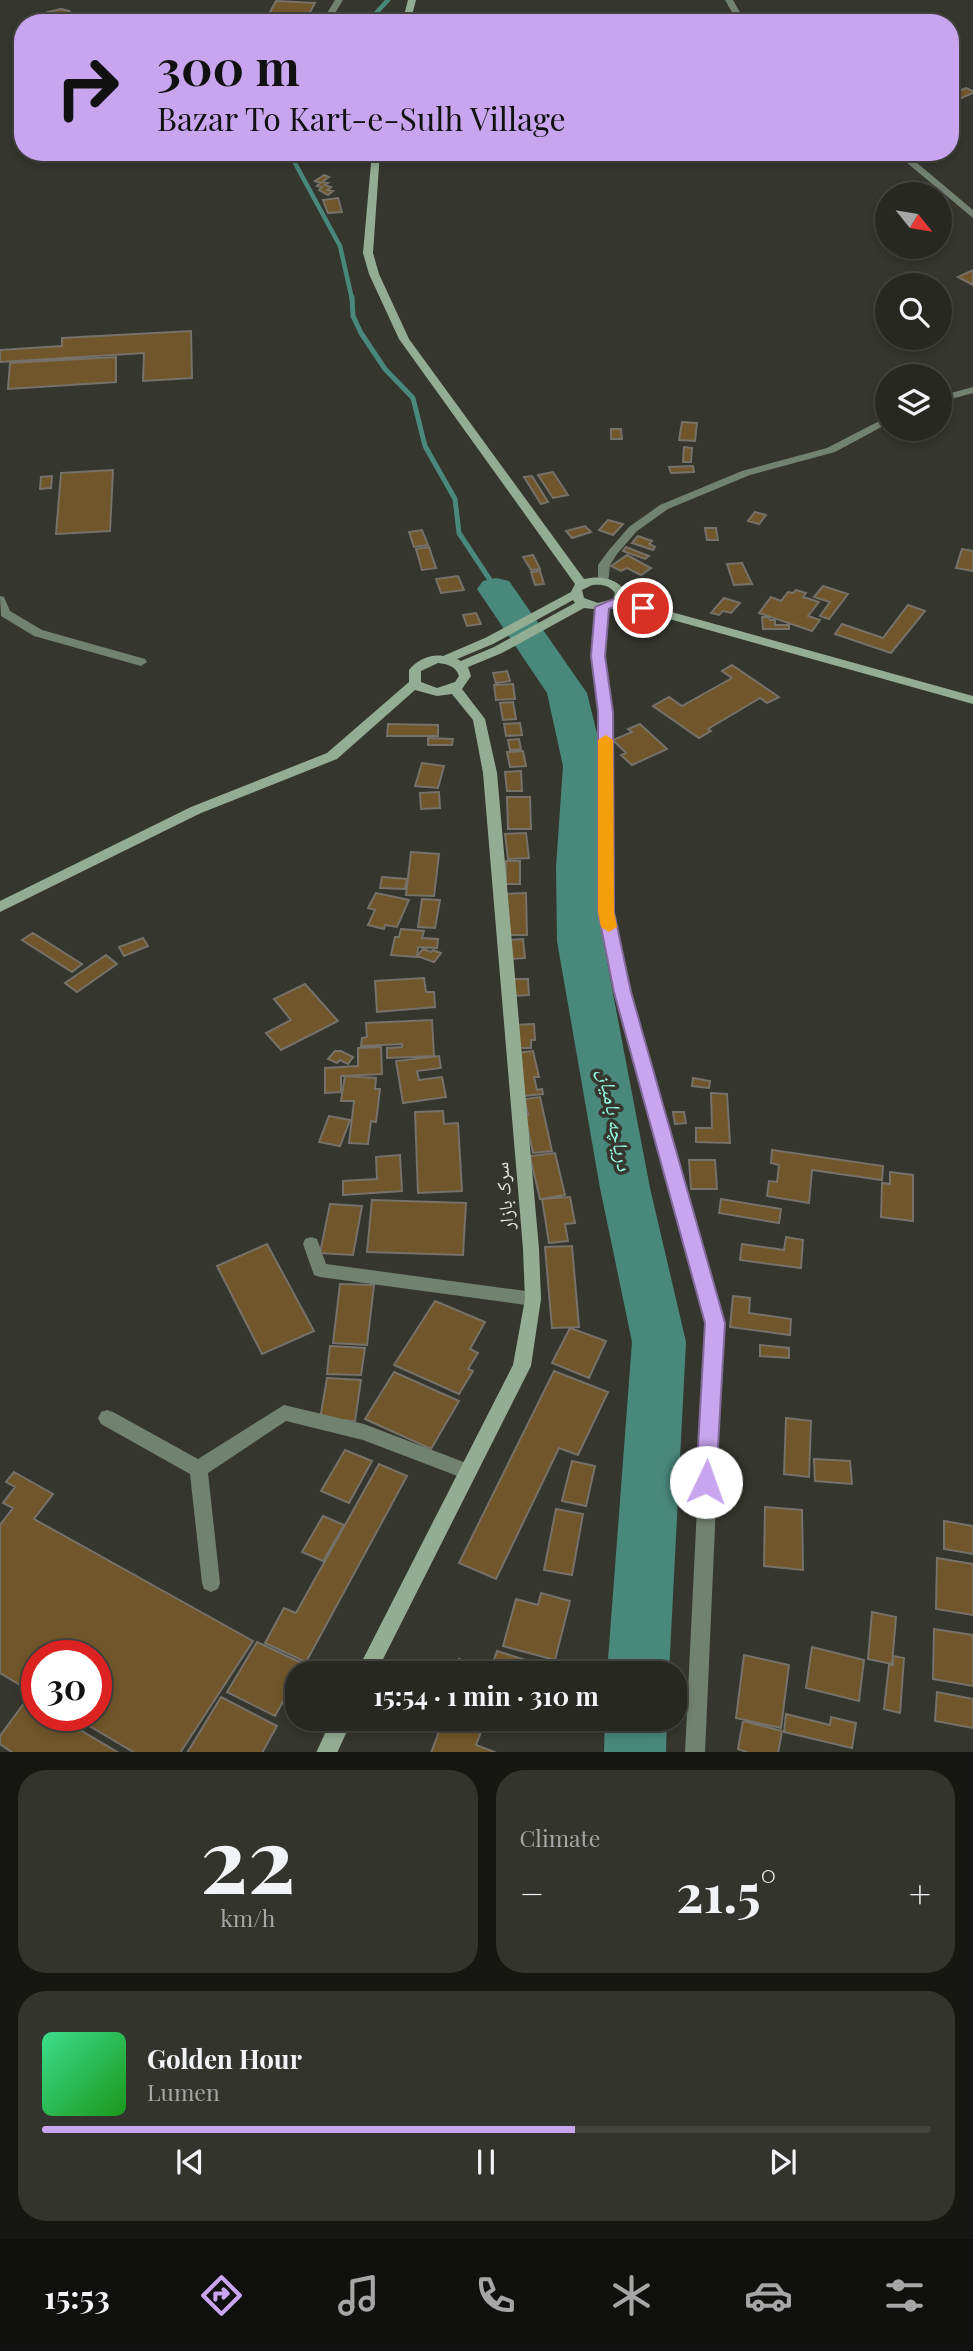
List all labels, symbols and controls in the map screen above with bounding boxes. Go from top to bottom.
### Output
text: 300 m [157,33,300,98]
icon: right [42,42,133,133]
text: Bazar To Kart-e-Sulh Village [157,96,566,139]
north arrow [875,182,952,259]
map controls [875,182,952,441]
button: search [875,273,952,350]
button: layers [875,364,952,441]
pin [613,578,673,638]
icon: arrive [624,589,662,627]
water label: دریاچه بامیان [592,1066,641,1173]
street label: سرک بازار [487,1161,519,1232]
position arrow [669,1445,743,1519]
speed limit sign: 30 [21,1640,112,1731]
text: 15:54 · 1 min · 310 m [373,1678,599,1713]
text: 22 [200,1796,295,1917]
text: Climate [520,1822,600,1853]
text: 21.5° [676,1857,777,1926]
text: − [520,1867,544,1918]
text: + [909,1867,931,1918]
text: km/h [220,1902,275,1933]
text: Golden Hour [147,2041,302,2076]
text: Lumen [147,2076,220,2107]
icon: previous [171,2143,209,2181]
icon: pause [467,2143,505,2181]
icon: next [764,2143,802,2181]
icon: directions [197,2271,246,2320]
icon: music [334,2271,383,2320]
icon: phone [471,2271,520,2320]
icon: climate [607,2271,656,2320]
icon: car [744,2271,793,2320]
icon: filters [880,2271,929,2320]
text: 15:53 [44,2274,110,2317]

